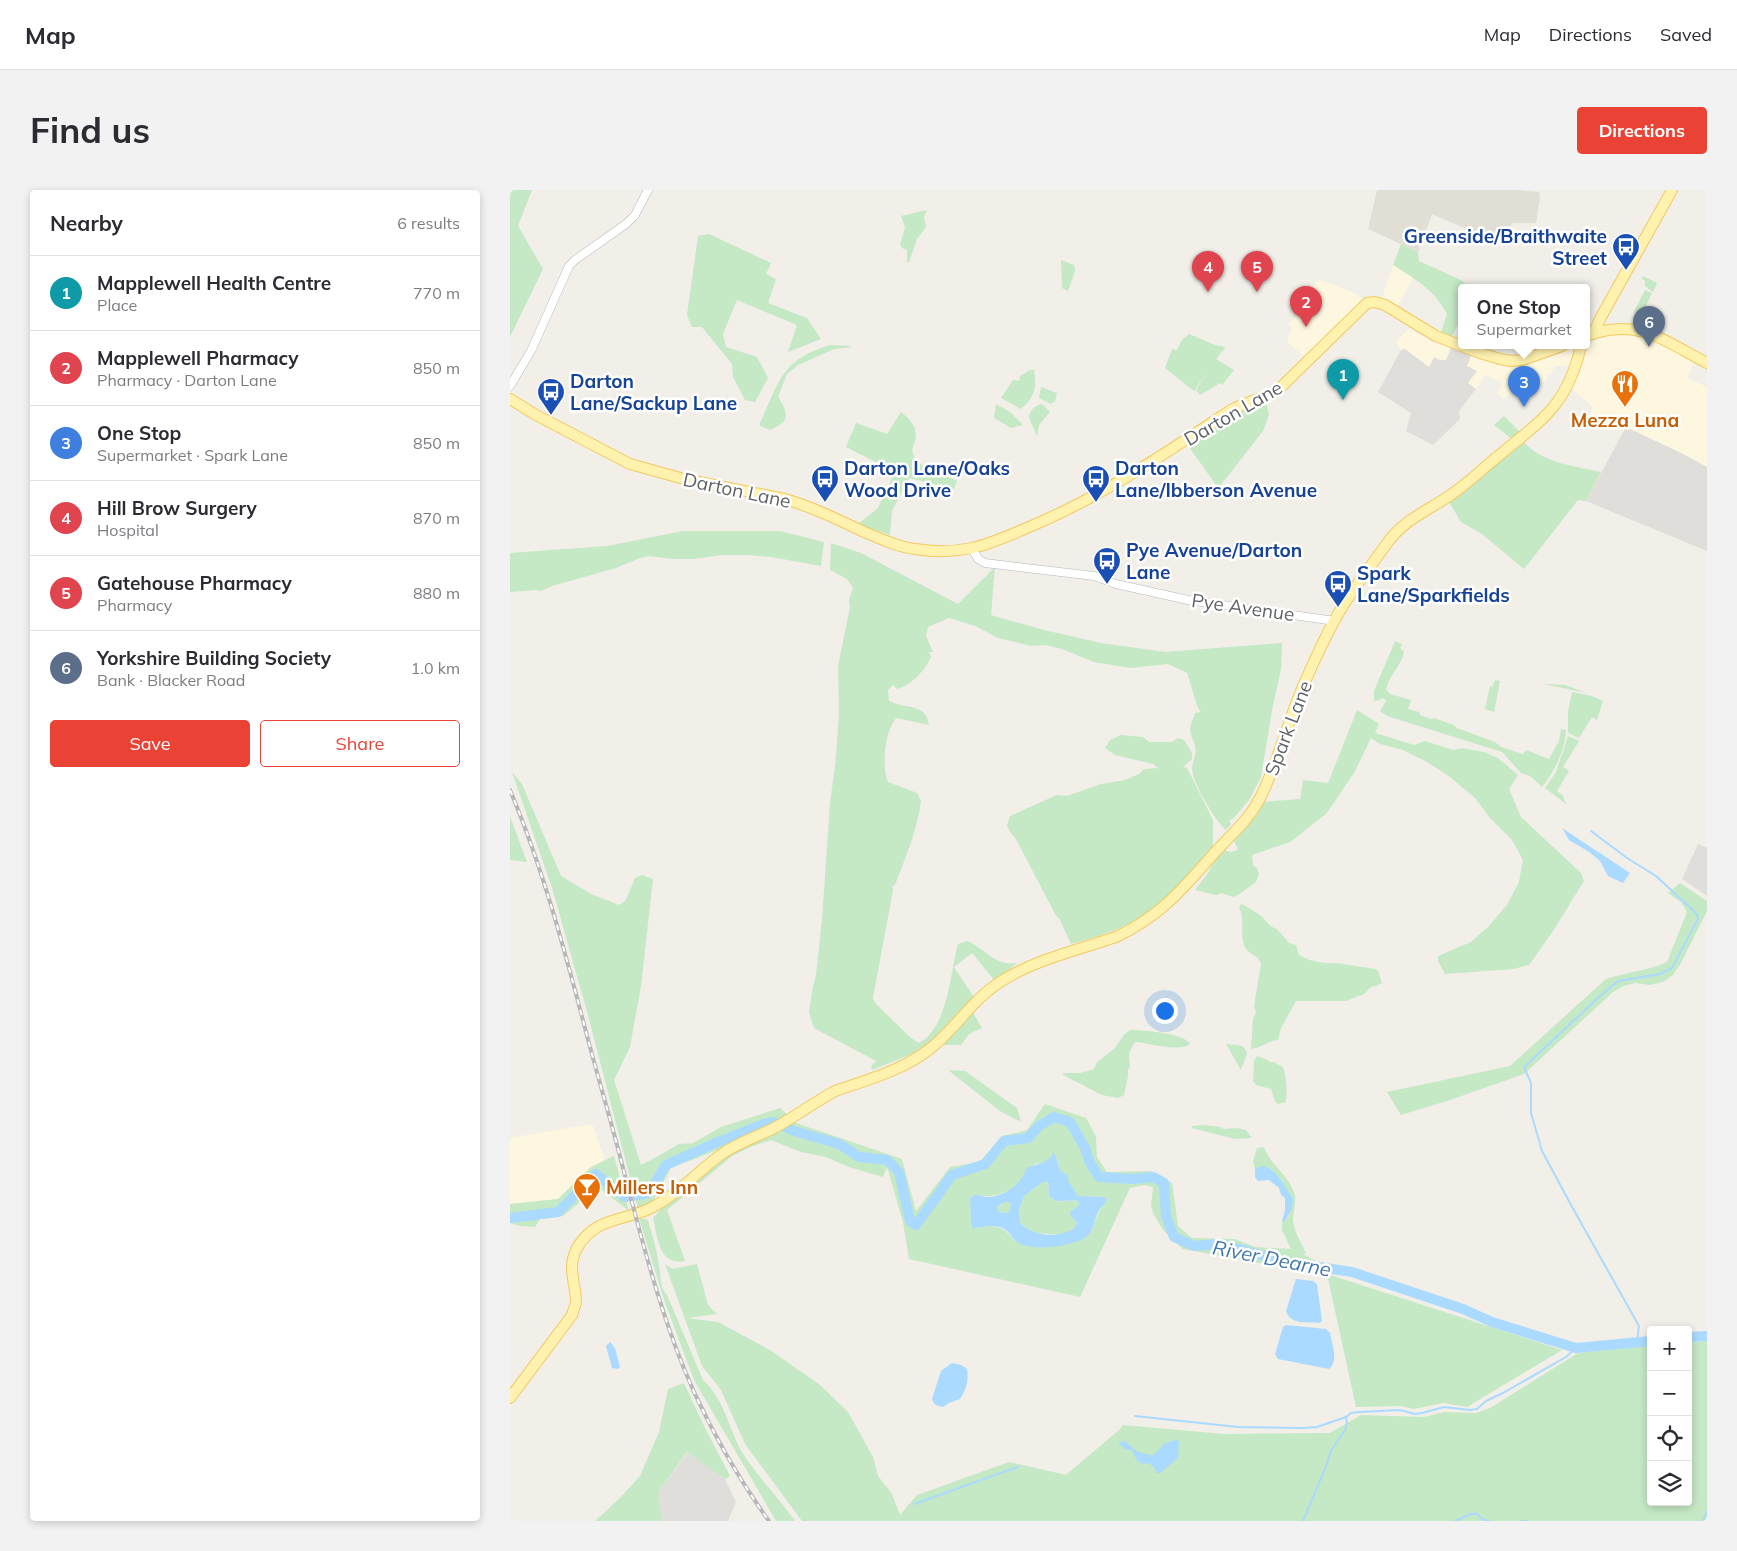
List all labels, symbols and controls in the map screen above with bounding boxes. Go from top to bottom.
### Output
text: Map [25,20,76,50]
text: Map [1484,23,1521,46]
text: Directions [1549,23,1632,46]
text: Saved [1660,23,1712,46]
button: Directions [1577,107,1707,154]
text: Find us [30,108,150,152]
text: Nearby [50,210,123,236]
text: 6 results [397,213,460,233]
place label: Greenside/Braithwaite Street [1404,224,1607,270]
bus stop icon: Greenside/Braithwaite Street [1611,232,1641,271]
pin: 4 [1192,251,1224,292]
pin: 5 [1241,251,1273,292]
text: Mapplewell Health Centre [97,271,331,295]
text: 1 [61,283,71,303]
text: 770 m [413,283,460,303]
popup [1458,284,1590,349]
pin: 2 [1290,286,1322,327]
text: Place [97,295,137,315]
text: One Stop [1476,295,1561,319]
pin: 6 [1633,306,1665,347]
text: Supermarket [1476,319,1572,339]
text: Mapplewell Pharmacy [97,346,298,370]
text: 2 [61,358,71,378]
text: 850 m [413,358,460,378]
pin: 1 [1327,359,1359,400]
pin: 3 [1508,366,1540,407]
place label: Darton Lane/Sackup Lane [570,369,737,415]
restaurant icon: Mezza Luna [1610,369,1640,408]
text: Pharmacy · Darton Lane [97,370,277,390]
street label: Darton Lane [1179,375,1287,451]
bus stop icon: Darton Lane/Sackup Lane [536,377,566,416]
place label: Mezza Luna [1571,408,1679,432]
text: One Stop [97,421,181,445]
text: 3 [61,433,71,453]
text: 850 m [413,433,460,453]
text: Supermarket · Spark Lane [97,445,288,465]
place label: Darton Lane/Oaks Wood Drive [844,456,1010,502]
place label: Darton Lane/Ibberson Avenue [1115,456,1317,502]
bus stop icon: Darton Lane/Oaks Wood Drive [810,464,840,503]
bus stop icon: Darton Lane/Ibberson Avenue [1081,464,1111,503]
street label: Darton Lane [681,467,793,513]
text: Hill Brow Surgery [97,496,257,520]
text: 4 [61,508,71,528]
text: 870 m [413,508,460,528]
text: Hospital [97,520,159,540]
place label: Pye Avenue/Darton Lane [1126,538,1302,584]
bus stop icon: Pye Avenue/Darton Lane [1092,546,1122,585]
place label: Spark Lane/Sparkfields [1357,561,1510,607]
bus stop icon: Spark Lane/Sparkfields [1323,569,1353,608]
text: Gatehouse Pharmacy [97,571,292,595]
text: 5 [61,583,71,603]
text: 880 m [413,583,460,603]
street label: Pye Avenue [1190,588,1296,626]
text: Pharmacy [97,595,172,615]
text: Yorkshire Building Society [97,646,331,670]
text: 6 [61,658,71,678]
text: 1.0 km [411,658,460,678]
text: Bank · Blacker Road [97,670,245,690]
street label: Spark Lane [1259,677,1317,779]
button: Save [50,720,250,767]
button: Share [260,720,460,767]
your location [1152,998,1178,1024]
bar icon: Millers Inn [572,1172,602,1211]
place label: Millers Inn [606,1175,698,1199]
water label: River Dearne [1211,1234,1333,1282]
map controls [1647,1326,1692,1506]
button: + [1647,1326,1692,1371]
button: − [1647,1371,1692,1416]
button: locate [1647,1416,1692,1461]
button: layers [1647,1461,1692,1506]

